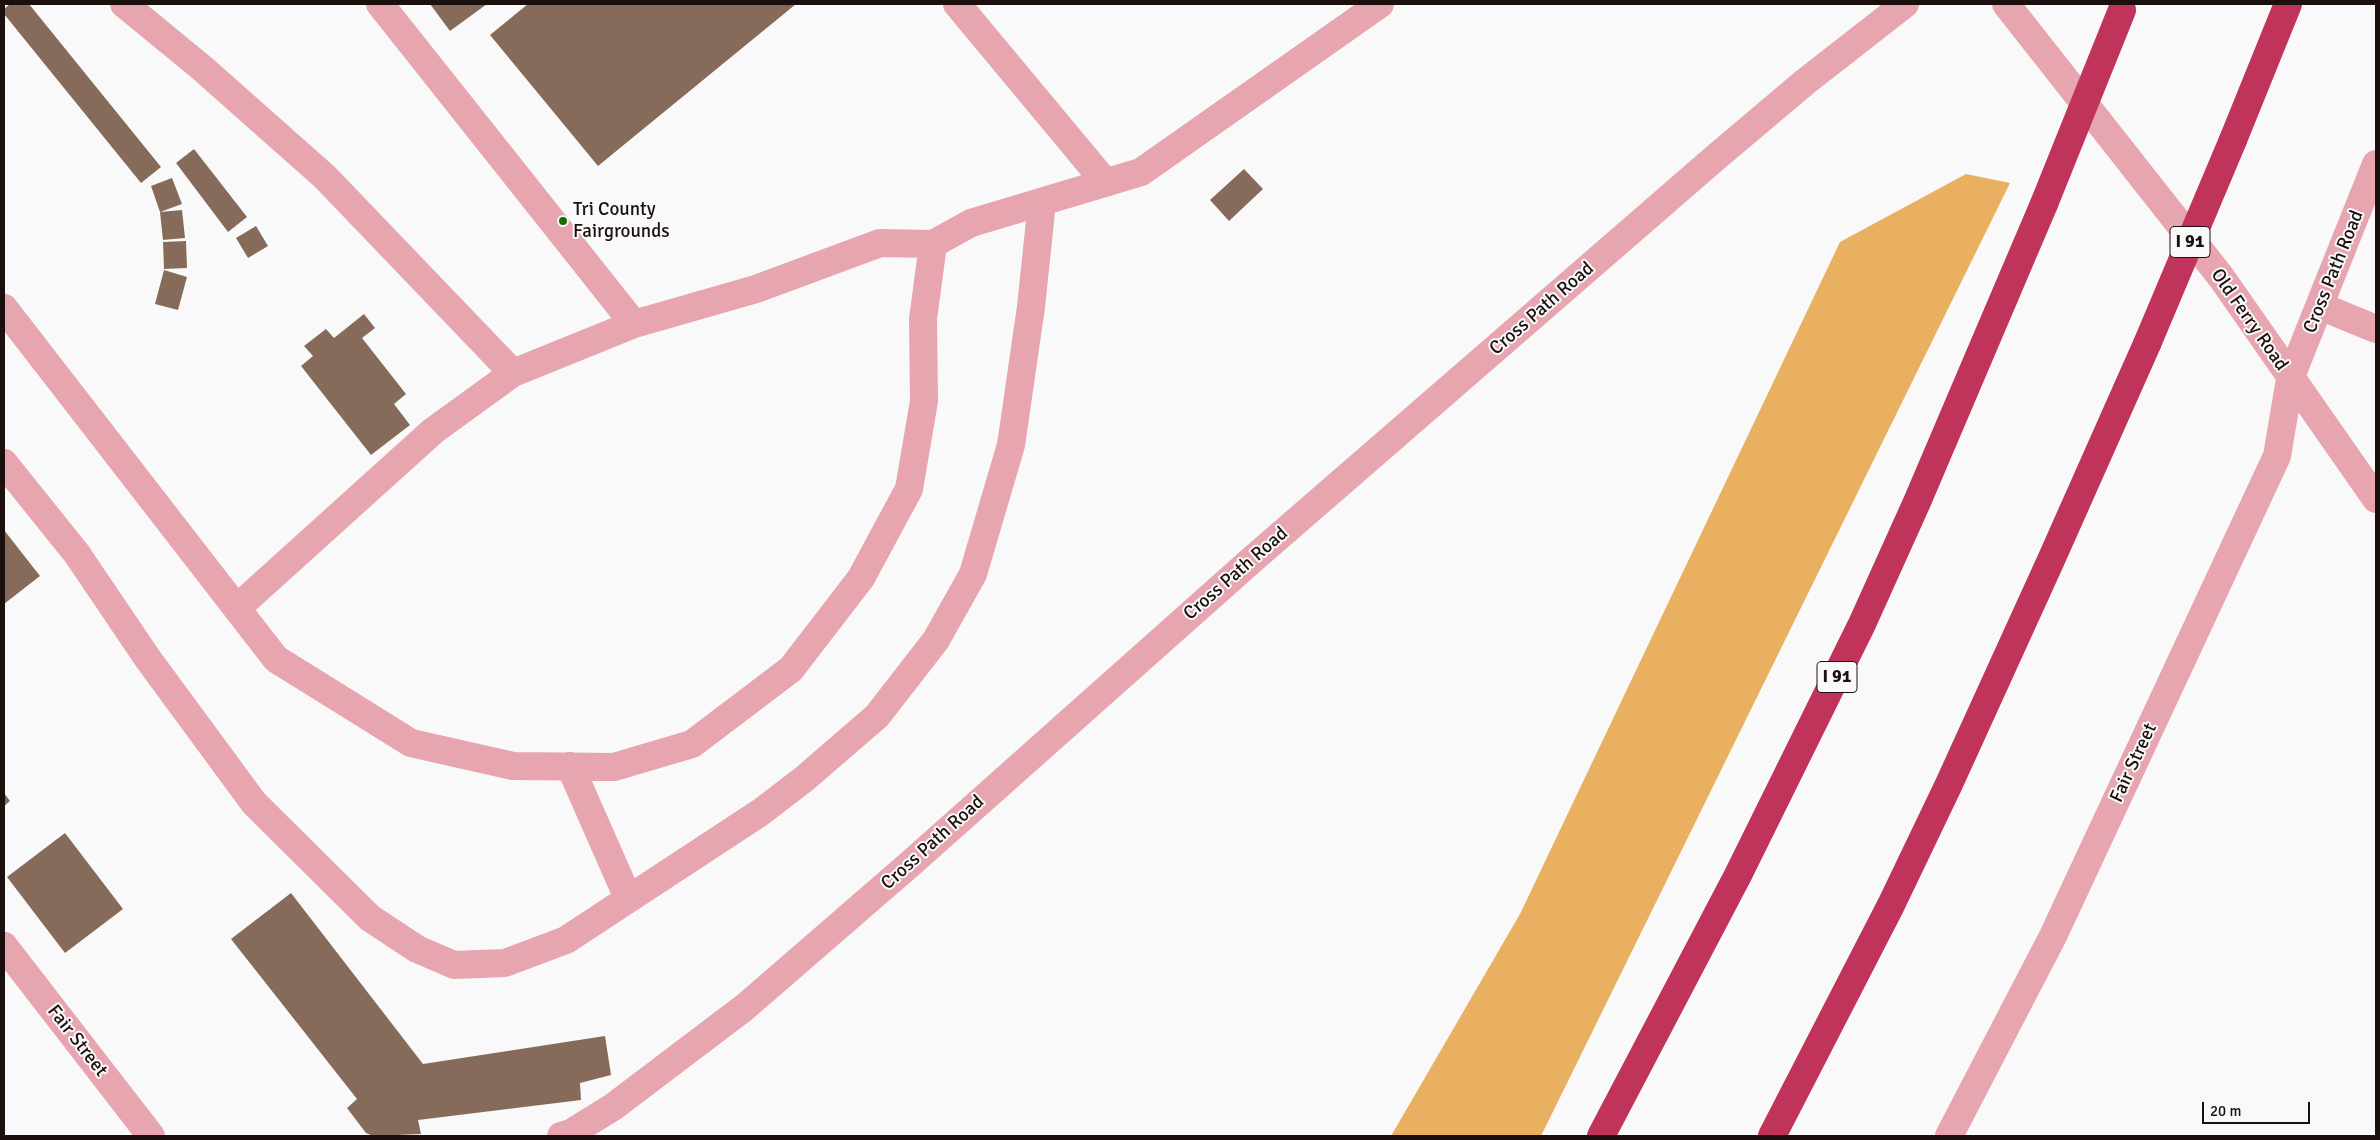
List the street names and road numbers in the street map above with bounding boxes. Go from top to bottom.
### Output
street label: Cross Path Road [2299,207,2369,337]
road number: I 91 [2170,226,2210,258]
street label: Cross Path Road [1485,258,1599,360]
street label: Old Ferry Road [2205,265,2293,375]
street label: Cross Path Road [1179,523,1293,625]
road number: I 91 [1817,662,1857,692]
street label: Fair Street [2106,720,2162,806]
street label: Cross Path Road [877,791,989,895]
street label: Fair Street [42,1001,112,1081]

